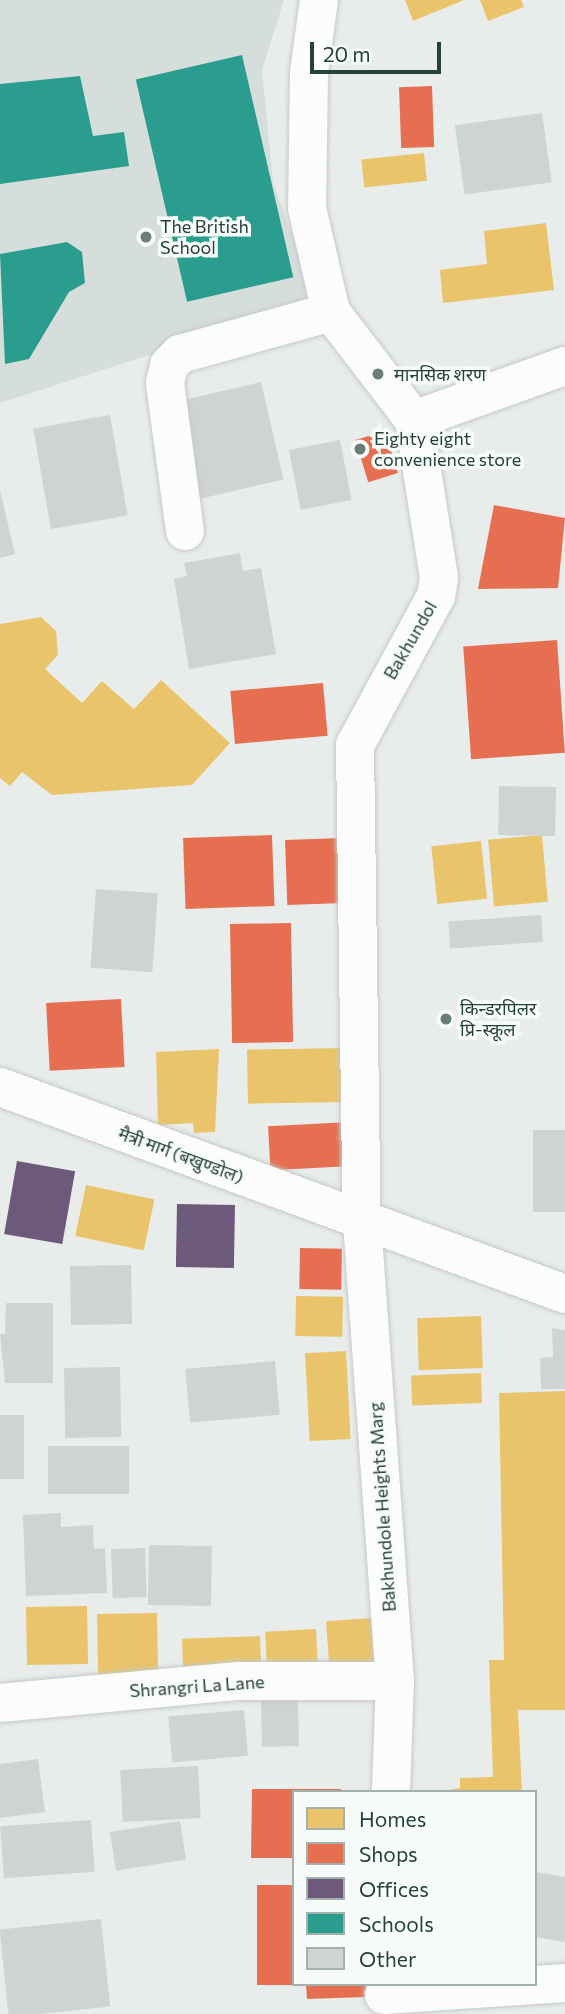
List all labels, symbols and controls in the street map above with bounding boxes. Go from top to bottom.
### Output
scale bar [313,28,444,72]
text: 20 m [323,41,371,66]
place label: The British School [160,216,249,258]
marker: The British School [138,229,154,245]
place label: मानसिक शरण [394,363,486,385]
marker: मानसिक शरण [368,364,388,384]
place label: Eighty eight convenience store [374,428,521,471]
marker: Eighty eight convenience store [352,441,368,457]
street label: Bakhundol [379,597,441,683]
place label: किन्डरपिलर प्रि-स्कूल [460,998,536,1040]
marker: किन्डरपिलर प्रि-स्कूल [438,1011,454,1027]
street label: मैत्री मार्ग (बखुण्डोल) [115,1122,247,1188]
street label: Bakhundole Heights Marg [364,1401,400,1613]
street label: Shrangri La Lane [129,1671,265,1701]
legend [292,1790,537,1986]
text: Homes [359,1806,426,1831]
text: Shops [359,1841,418,1866]
text: Offices [359,1876,429,1901]
text: Schools [359,1911,434,1936]
text: Other [359,1946,416,1971]

